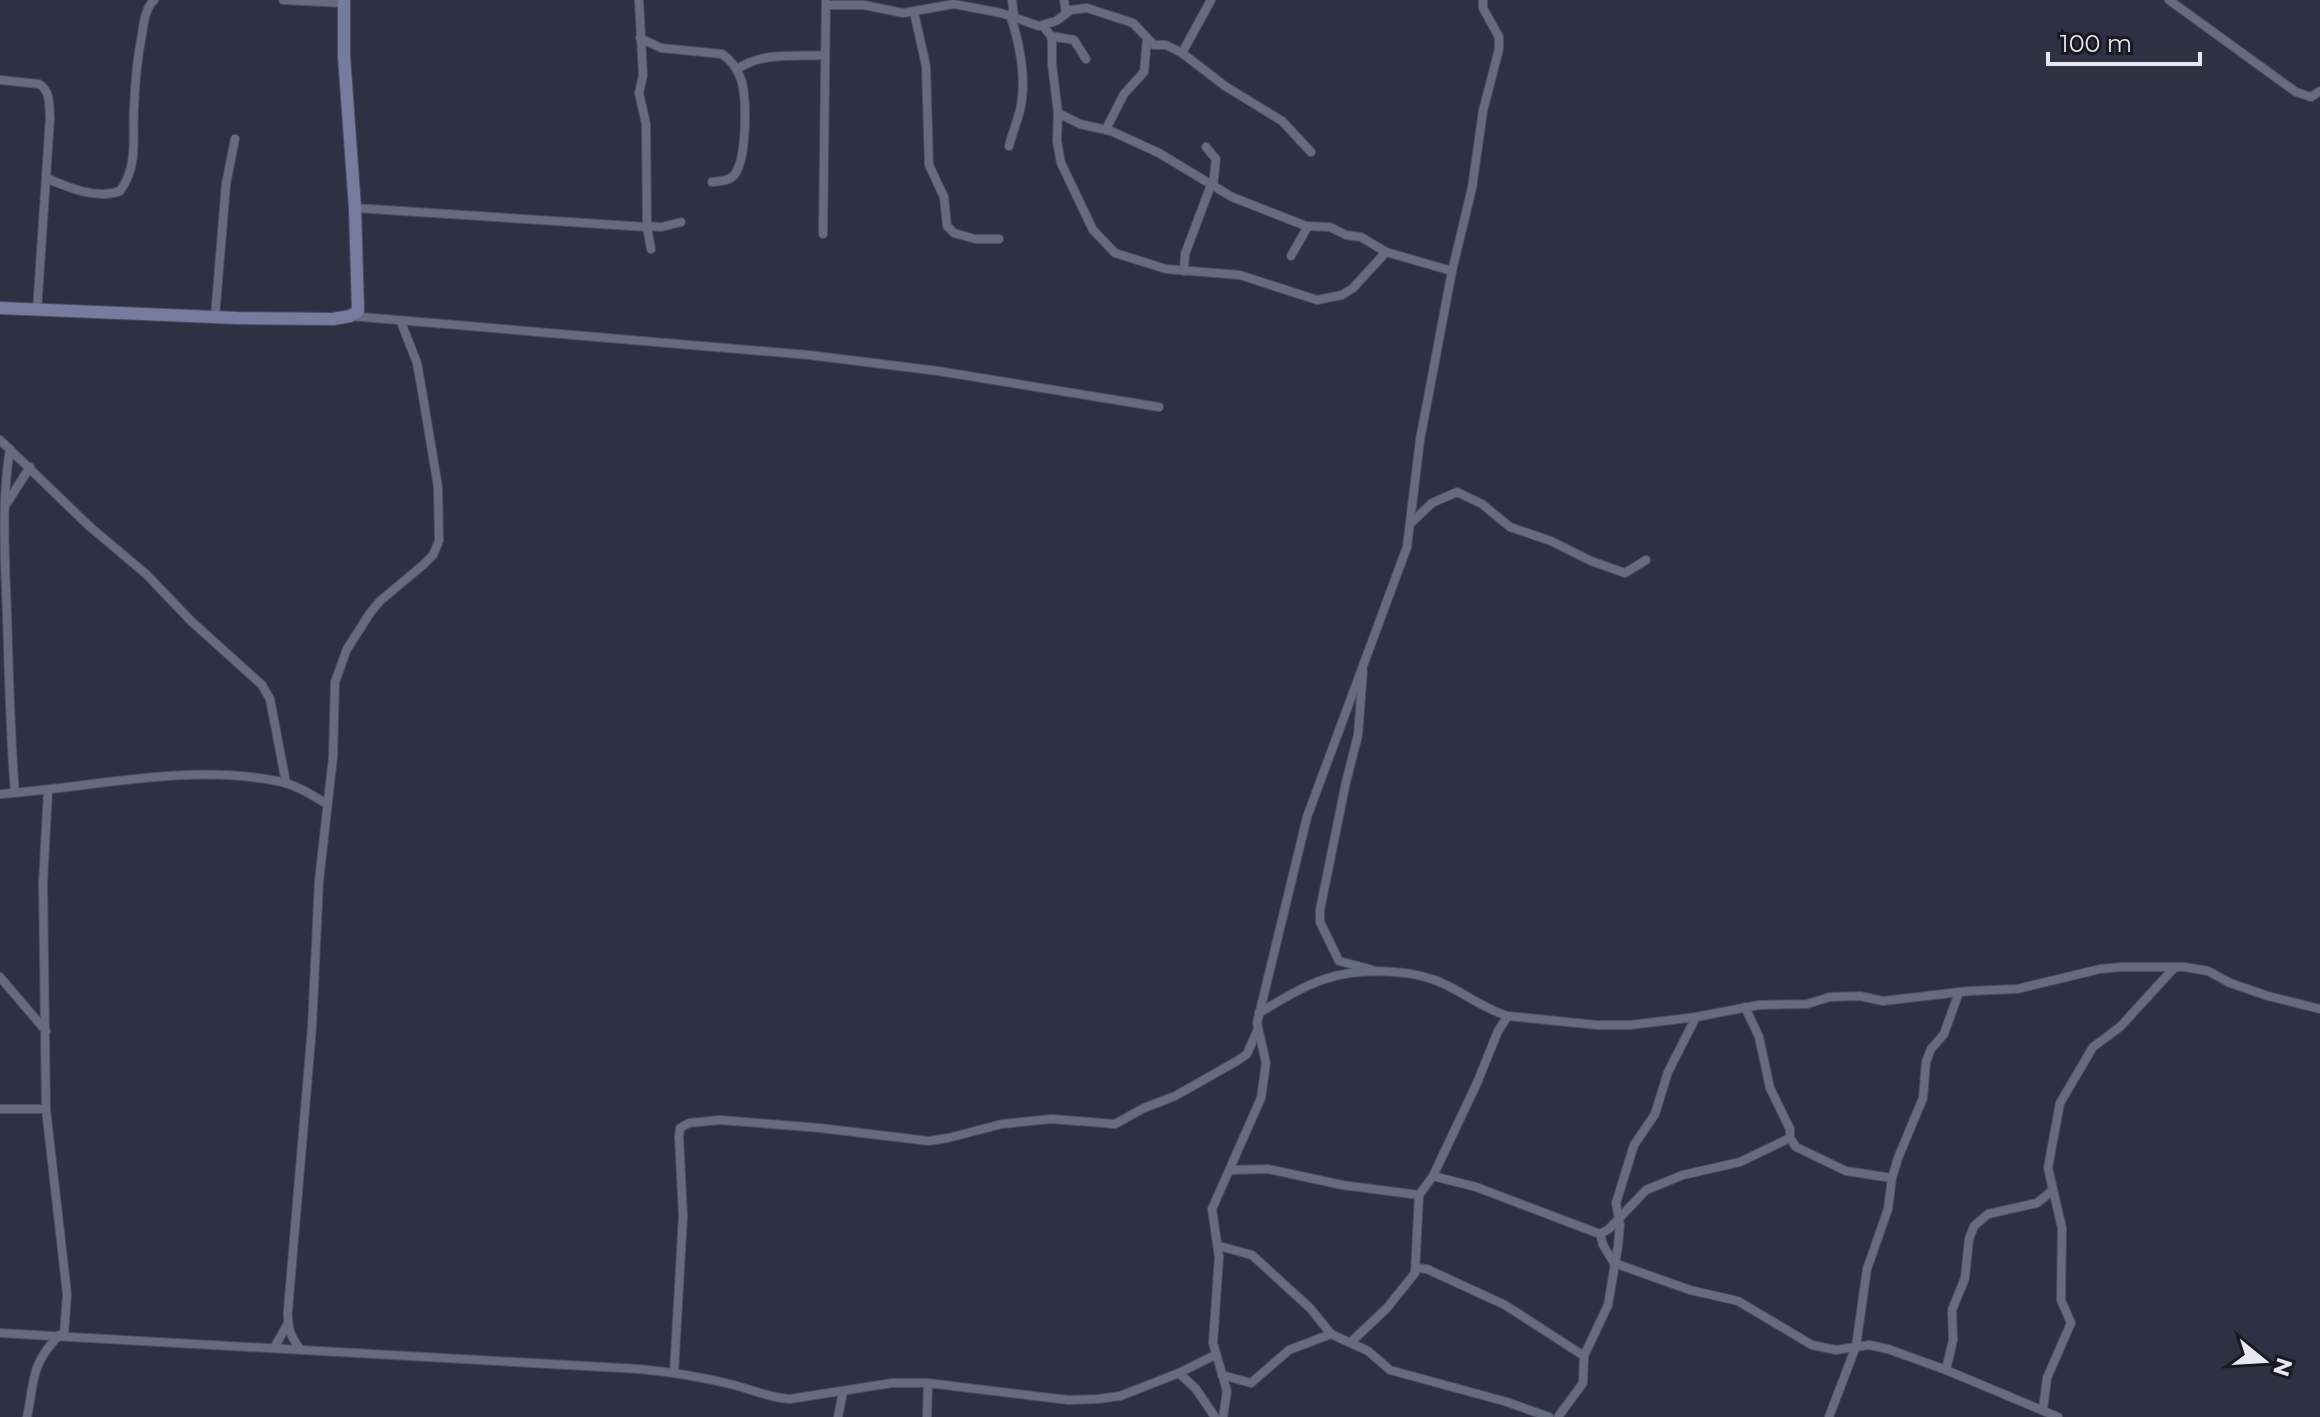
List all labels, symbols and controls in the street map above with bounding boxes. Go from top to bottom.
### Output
scale bar [2048,16,2200,66]
text: 100 m [2060,29,2132,58]
north arrow [2224,1321,2304,1401]
text: N [2267,1354,2298,1380]

